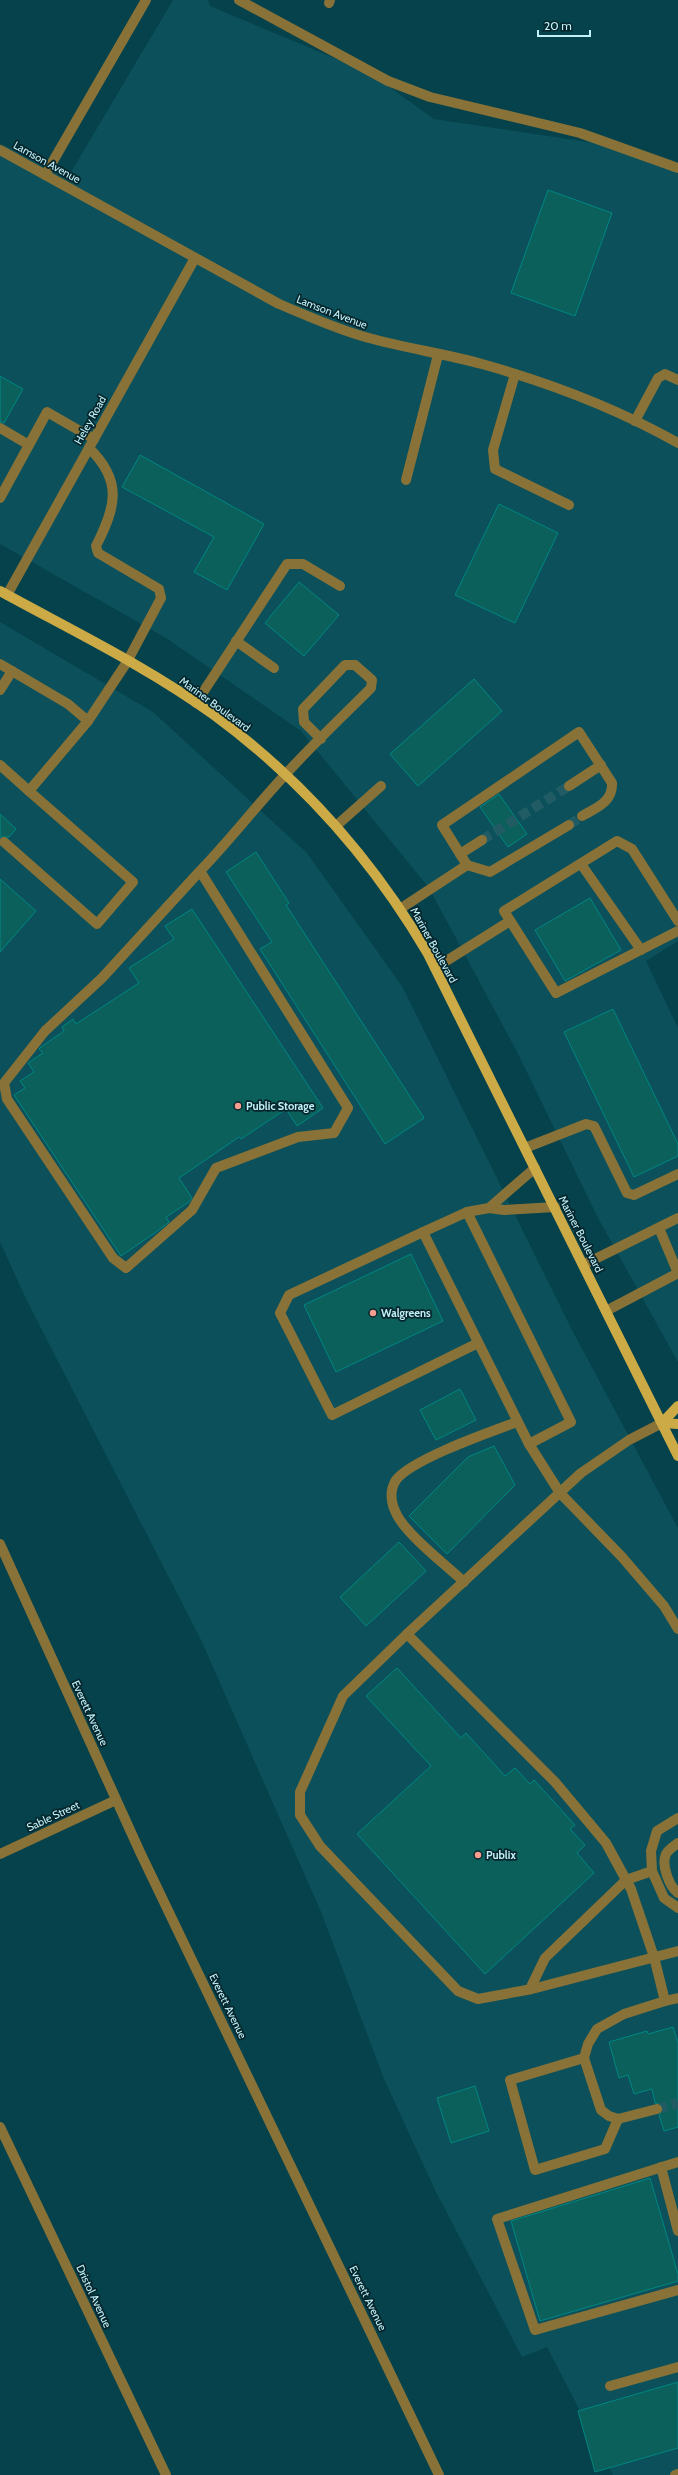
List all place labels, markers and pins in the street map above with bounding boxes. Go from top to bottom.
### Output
place label: Public Storage [246,1099,315,1113]
marker: Public Storage [233,1101,243,1111]
place label: Walgreens [381,1306,431,1320]
marker: Walgreens [368,1308,378,1318]
place label: Publix [486,1848,516,1862]
marker: Publix [473,1850,483,1860]

